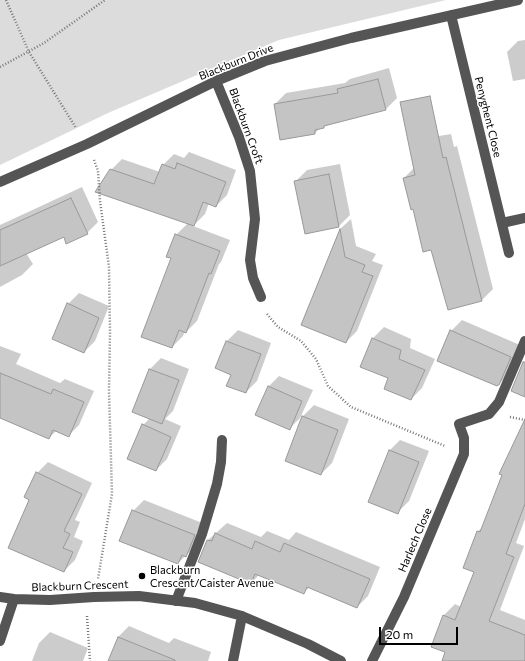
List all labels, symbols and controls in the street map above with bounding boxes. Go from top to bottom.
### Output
street label: Blackburn Drive [197,41,275,83]
street label: Penyghent Close [472,75,504,159]
street label: Blackburn Croft [226,86,266,166]
street label: Harlech Close [396,506,434,574]
place label: Blackburn Crescent/Caister Avenue [150,563,274,589]
marker: Blackburn Crescent/Caister Avenue [137,571,147,581]
street label: Blackburn Crescent [31,578,129,594]
scale bar [381,619,460,645]
text: 20 m [386,627,413,641]

